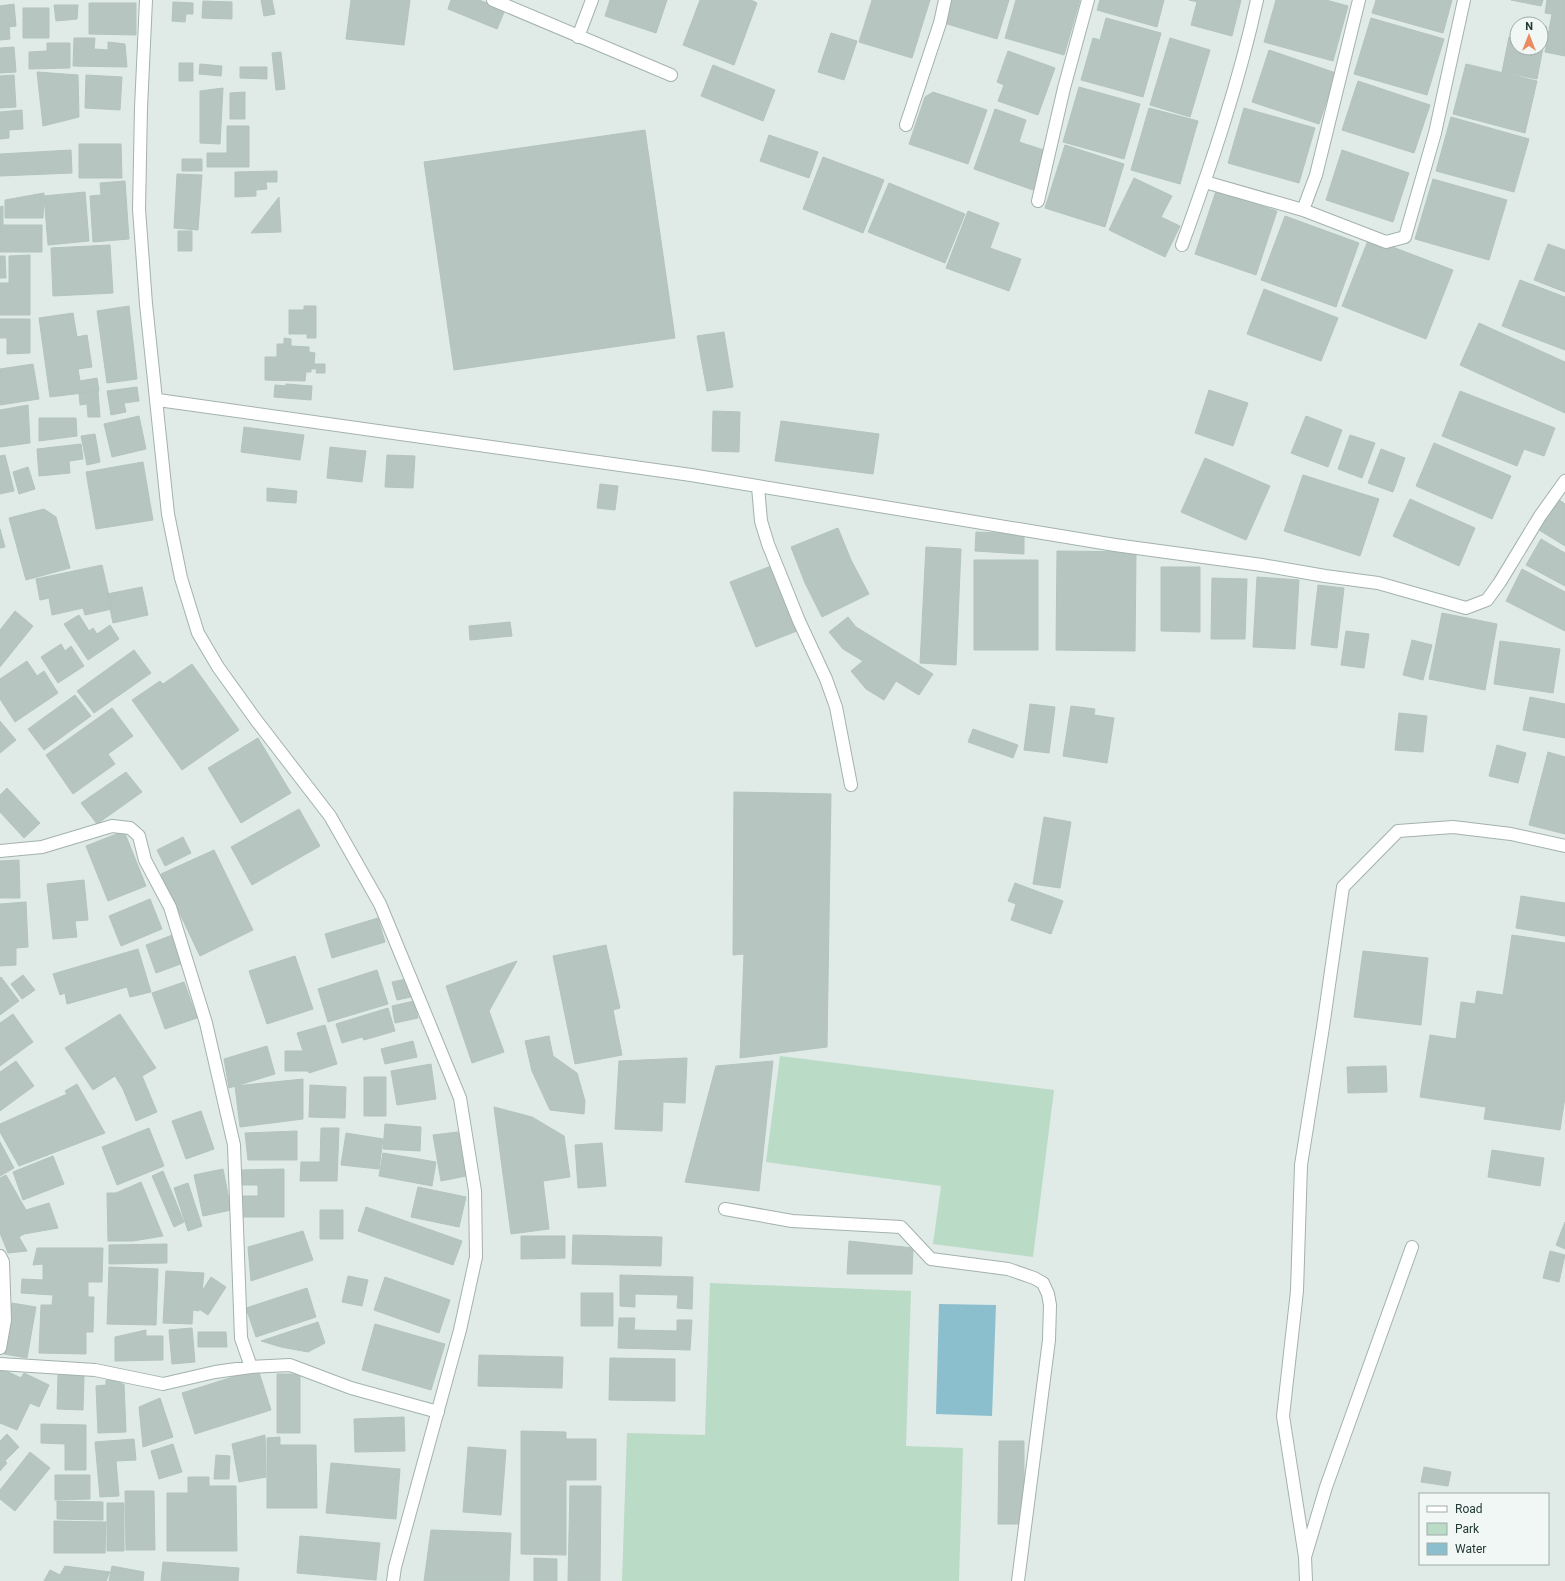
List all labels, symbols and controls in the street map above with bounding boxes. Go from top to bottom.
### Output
north arrow [1509,16,1549,56]
text: N [1525,20,1533,33]
legend [1419,1493,1549,1565]
text: Road [1455,1502,1483,1516]
text: Park [1455,1522,1480,1536]
text: Water [1455,1542,1486,1556]

